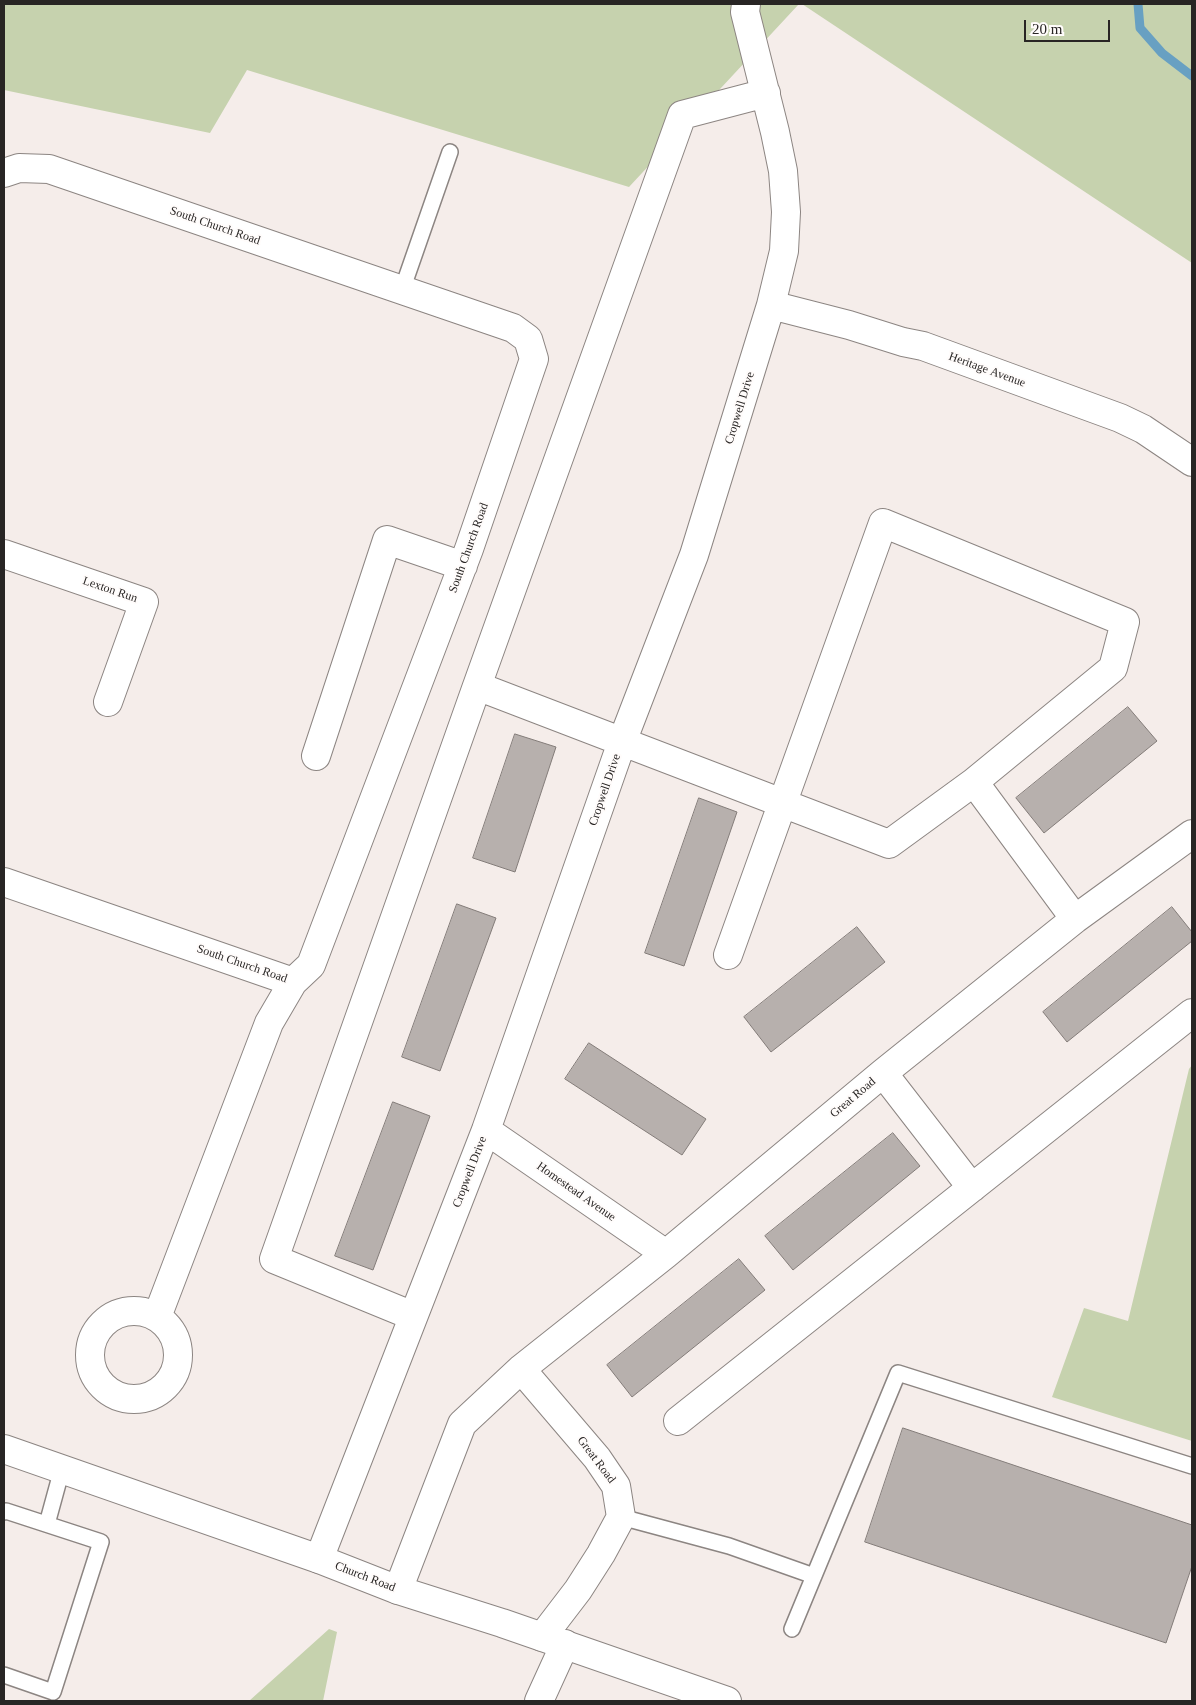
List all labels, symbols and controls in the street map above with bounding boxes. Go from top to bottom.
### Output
scale bar [1026,10,1112,42]
text: 20 m [1032,21,1062,37]
street label: South Church Road [168,204,262,248]
street label: Heritage Avenue [947,349,1027,391]
street label: Cropwell Drive [722,370,758,446]
street label: South Church Road [446,501,492,595]
street label: Lexton Run [81,574,139,606]
street label: Cropwell Drive [586,752,624,828]
street label: South Church Road [195,942,289,986]
street label: Great Road [827,1075,879,1121]
street label: Cropwell Drive [450,1134,490,1210]
street label: Homestead Avenue [534,1159,618,1225]
street label: Great Road [574,1434,618,1486]
street label: Church Road [333,1559,397,1595]

